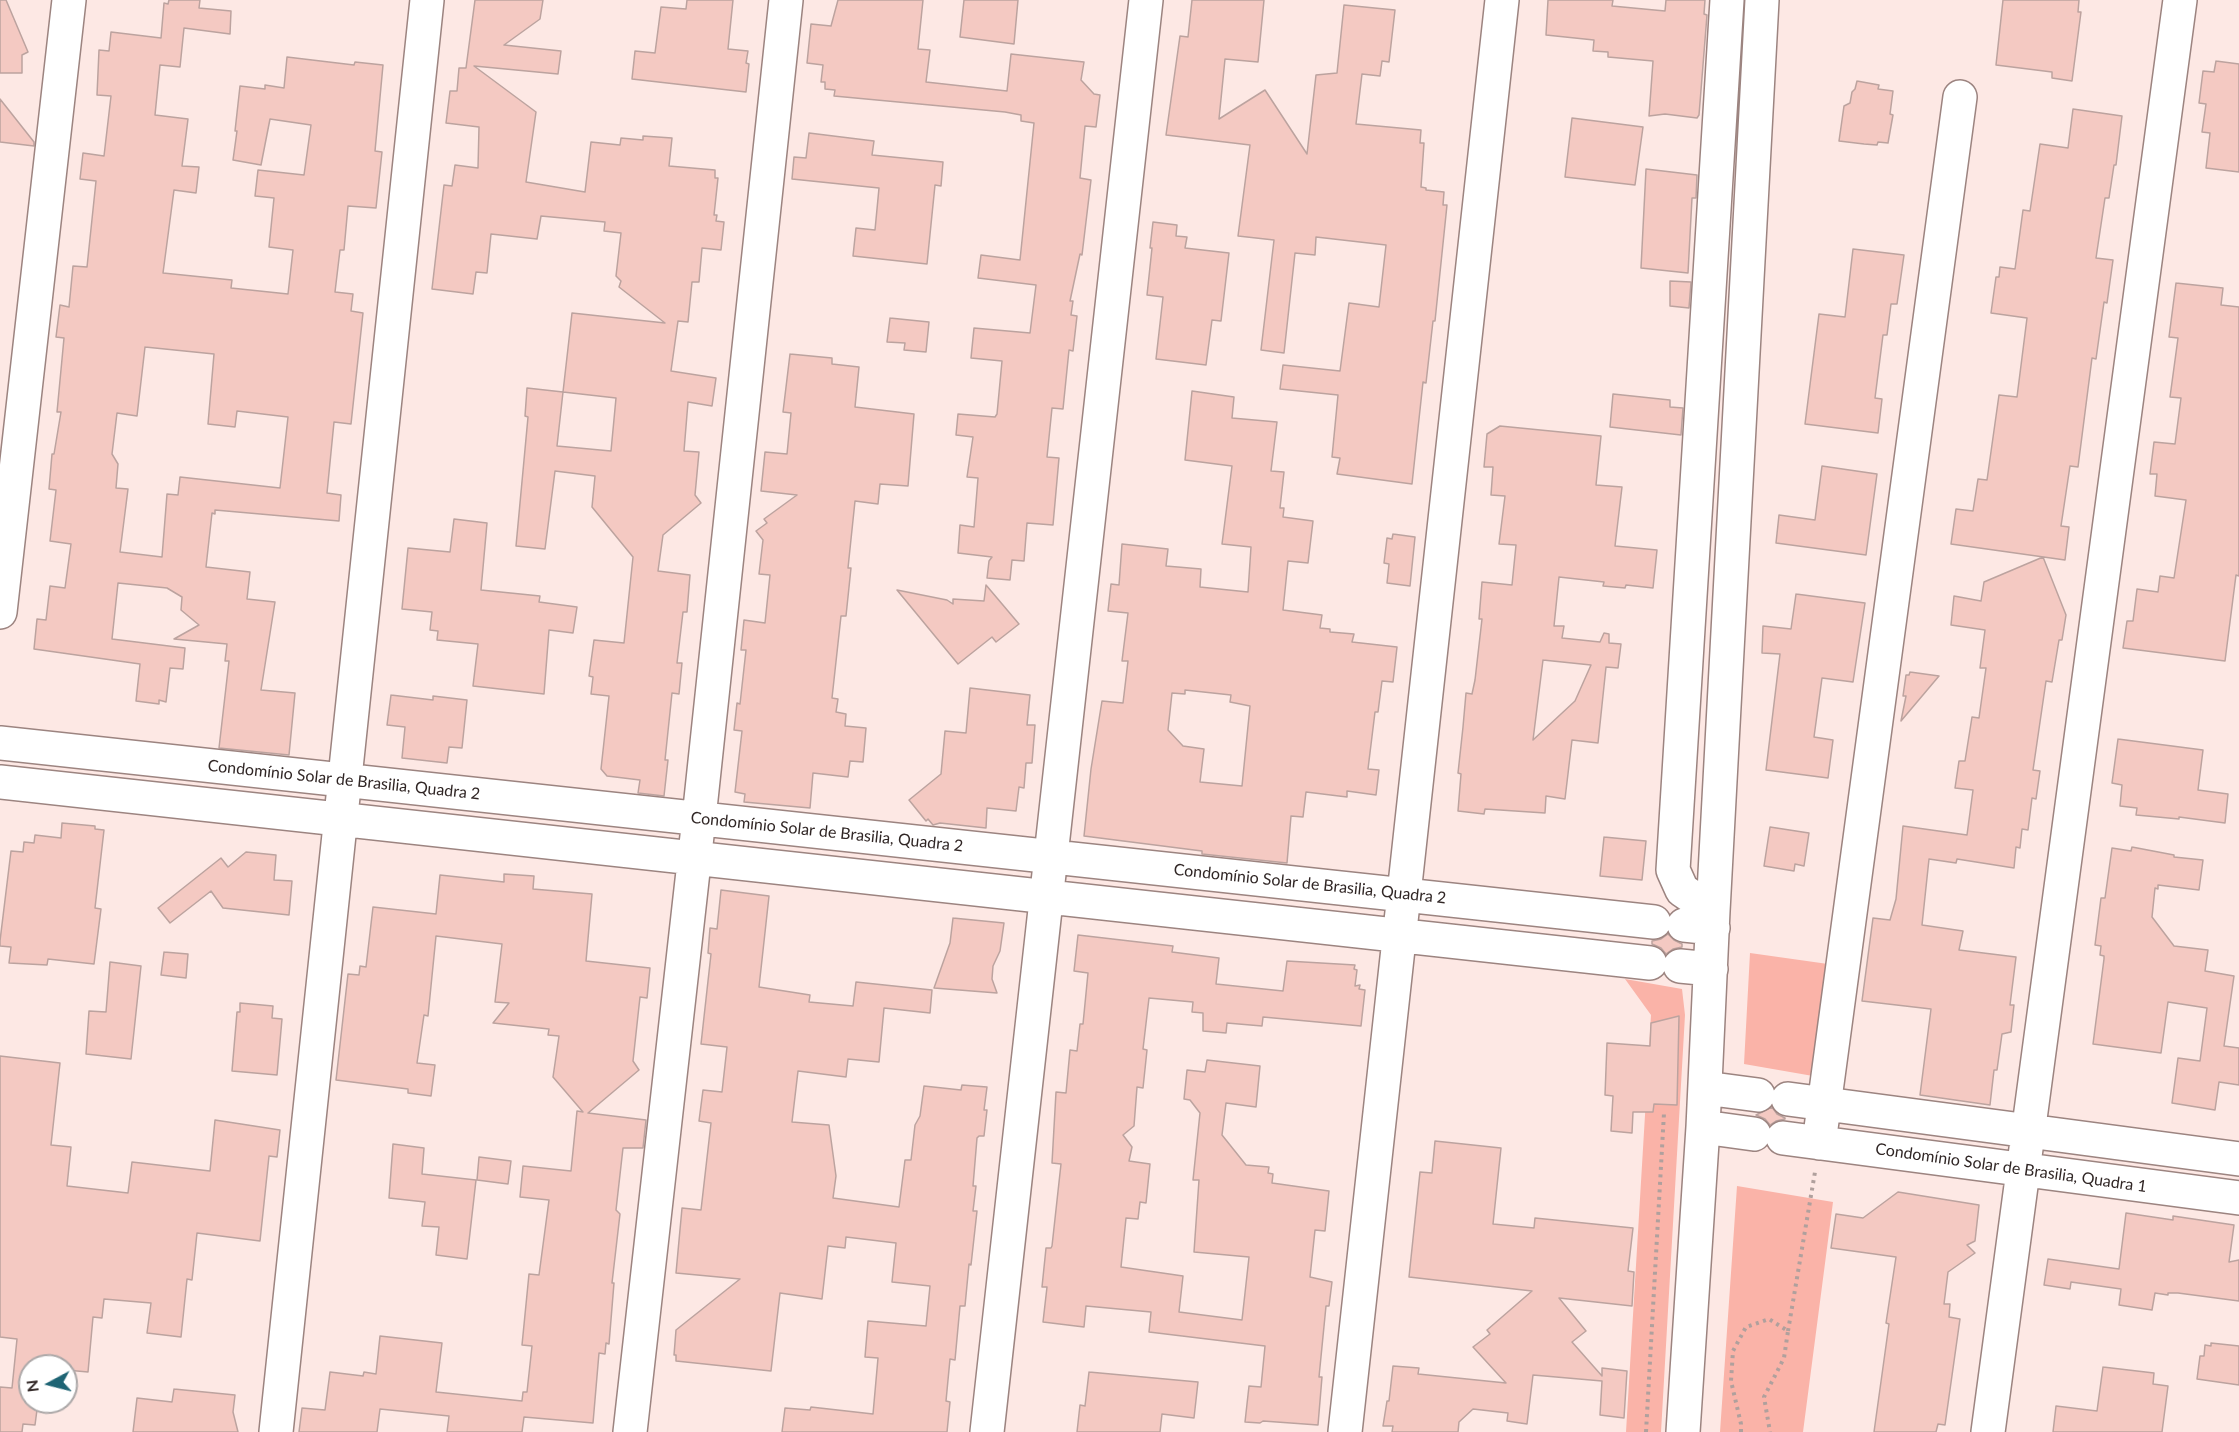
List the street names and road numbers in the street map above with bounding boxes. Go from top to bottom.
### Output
street label: Condomínio Solar de Brasilia, Quadra 2 [207,756,481,804]
street label: Condomínio Solar de Brasilia, Quadra 2 [690,808,964,856]
street label: Condomínio Solar de Brasilia, Quadra 2 [1173,860,1447,908]
street label: Condomínio Solar de Brasilia, Quadra 1 [1874,1139,2148,1197]

